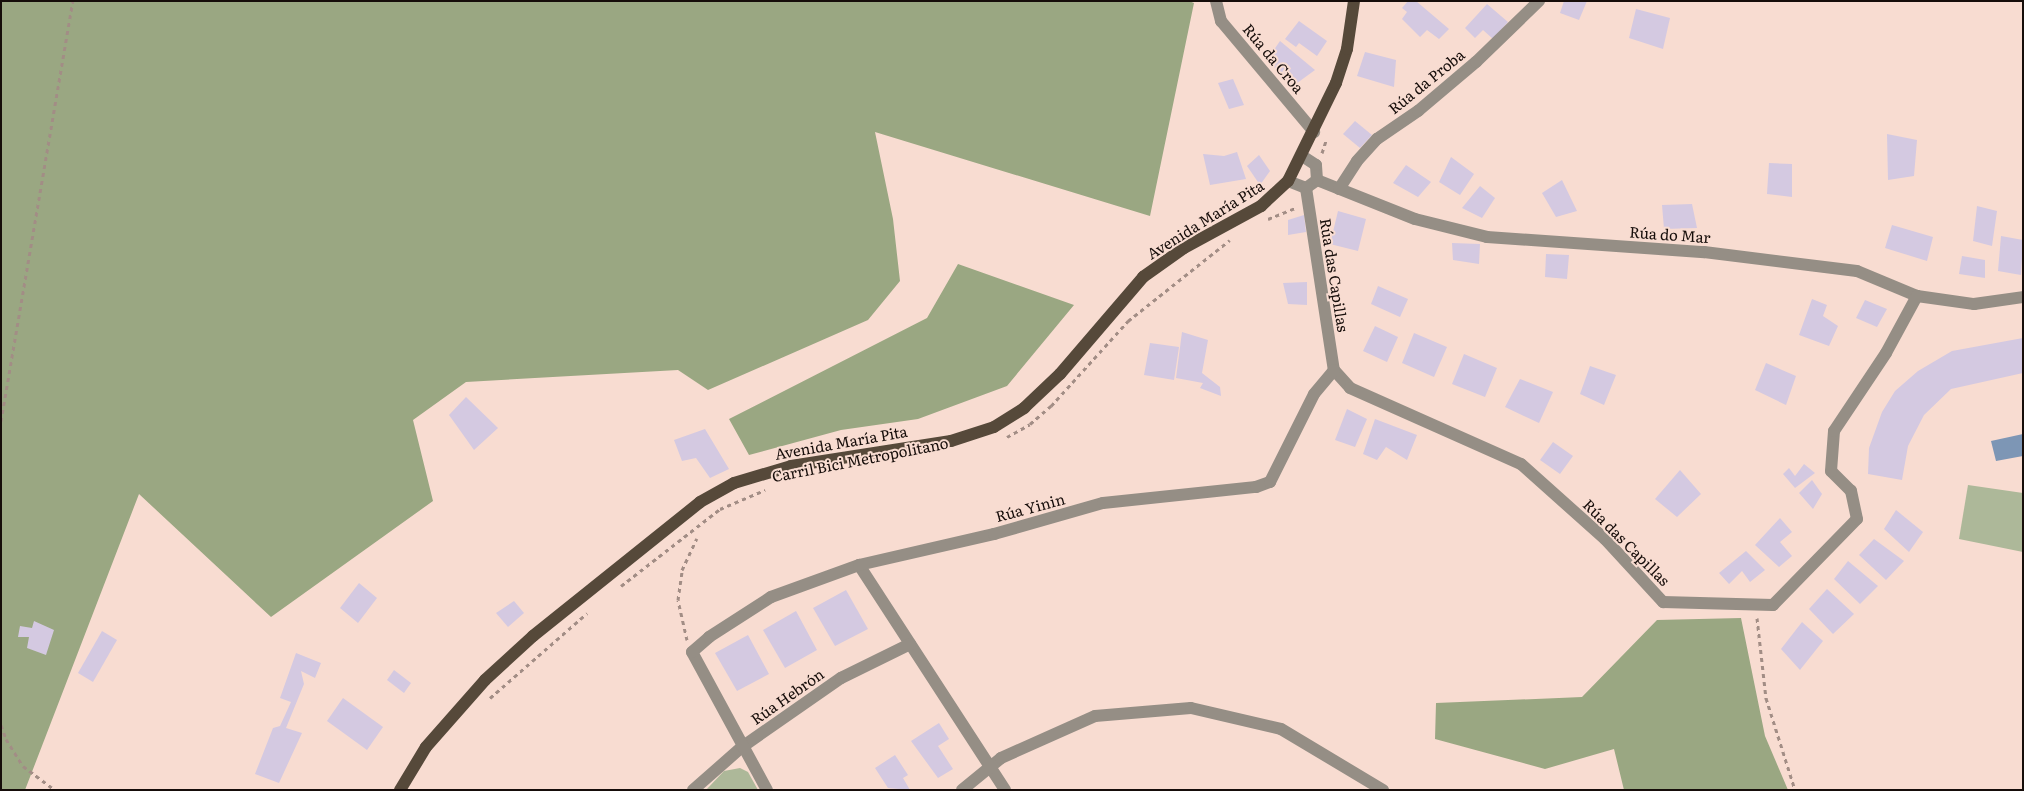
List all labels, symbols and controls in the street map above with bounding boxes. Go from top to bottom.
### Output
street label: Rúa da Croa [1240,20,1308,96]
street label: Rúa da Proba [1384,45,1468,117]
street label: Avenida María Pita [1143,176,1267,262]
street label: Rúa das Capillas [1317,217,1353,333]
street label: Rúa do Mar [1629,222,1711,246]
street label: Avenida María Pita [773,421,909,463]
street label: Carril Bici Metropolitano [770,433,950,485]
street label: Rúa Yinin [993,489,1067,525]
street label: Rúa das Capillas [1580,495,1674,589]
street label: Rúa Hebrón [747,664,827,728]

